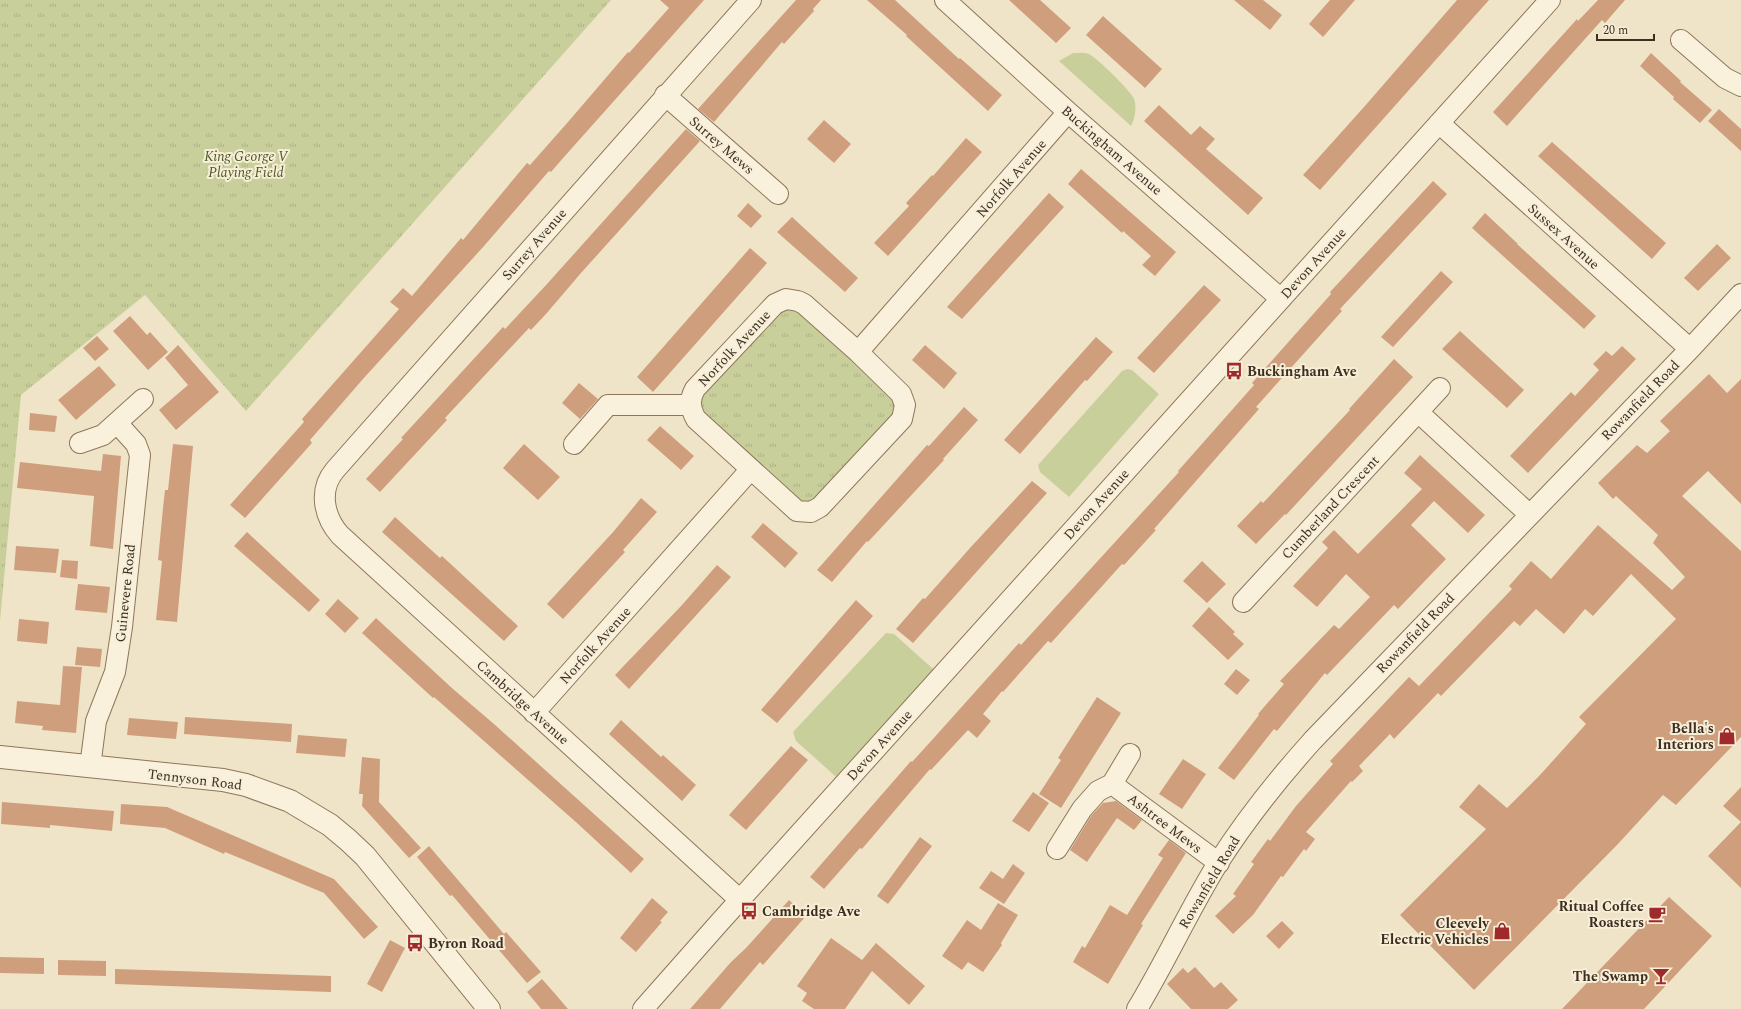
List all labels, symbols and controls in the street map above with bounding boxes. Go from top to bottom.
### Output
scale bar [1597,16,1654,42]
text: 20 m [1603,21,1628,40]
street label: Buckingham Avenue [1056,100,1167,200]
street label: Surrey Mews [685,111,759,180]
street label: Norfolk Avenue [971,134,1052,222]
park label: King George V Playing Field [204,146,289,183]
street label: Sussex Avenue [1523,198,1604,275]
street label: Surrey Avenue [497,203,572,285]
street label: Devon Avenue [1276,223,1351,304]
street label: Norfolk Avenue [693,305,776,391]
street label: Rowanfield Road [1596,355,1685,445]
bus stop icon: Buckingham Ave [1224,361,1244,381]
place label: Buckingham Ave [1247,361,1357,382]
street label: Cumberland Crescent [1276,451,1384,564]
street label: Devon Avenue [1059,464,1134,545]
street label: Guinevere Road [110,543,141,643]
street label: Rowanfield Road [1371,588,1460,678]
street label: Norfolk Avenue [555,602,636,689]
street label: Cambridge Avenue [472,655,574,750]
street label: Devon Avenue [842,705,917,786]
place label: Bella's Interiors [1657,718,1714,755]
shop icon: Bella's Interiors [1717,726,1737,746]
street label: Tennyson Road [146,763,244,796]
street label: Ashtree Mews [1123,788,1207,859]
street label: Rowanfield Road [1173,832,1246,933]
place label: Ritual Coffee Roasters [1558,896,1644,933]
bus stop icon: Cambridge Ave [739,901,759,921]
place label: Cambridge Ave [762,901,860,922]
cafe icon: Ritual Coffee Roasters [1647,904,1667,924]
place label: Cleevely Electric Vehicles [1380,913,1490,950]
shop icon: Cleevely Electric Vehicles [1492,921,1512,941]
bus stop icon: Byron Road [405,933,425,953]
place label: Byron Road [428,933,504,954]
place label: The Swamp [1573,966,1648,987]
bar icon: The Swamp [1651,966,1671,986]

